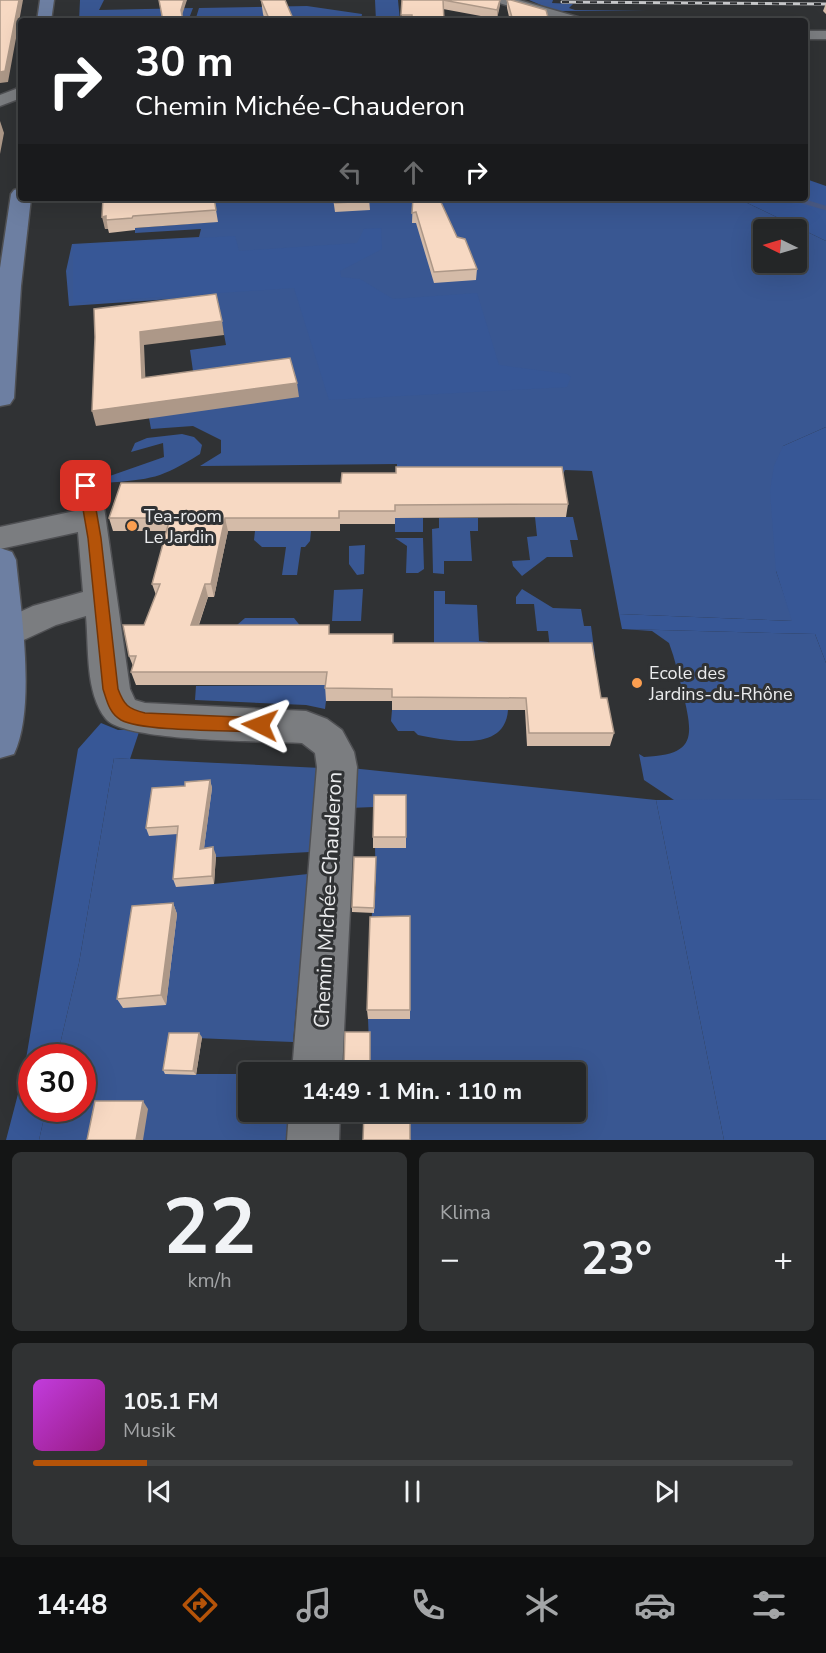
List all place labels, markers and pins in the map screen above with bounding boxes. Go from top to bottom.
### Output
pin [60,460,111,511]
place label: Tea-room Le Jardin [144,504,222,549]
marker: Tea-room Le Jardin [125,519,139,533]
place label: Ecole des Jardins-du-Rhône [648,661,792,706]
marker: Ecole des Jardins-du-Rhône [630,676,644,690]

